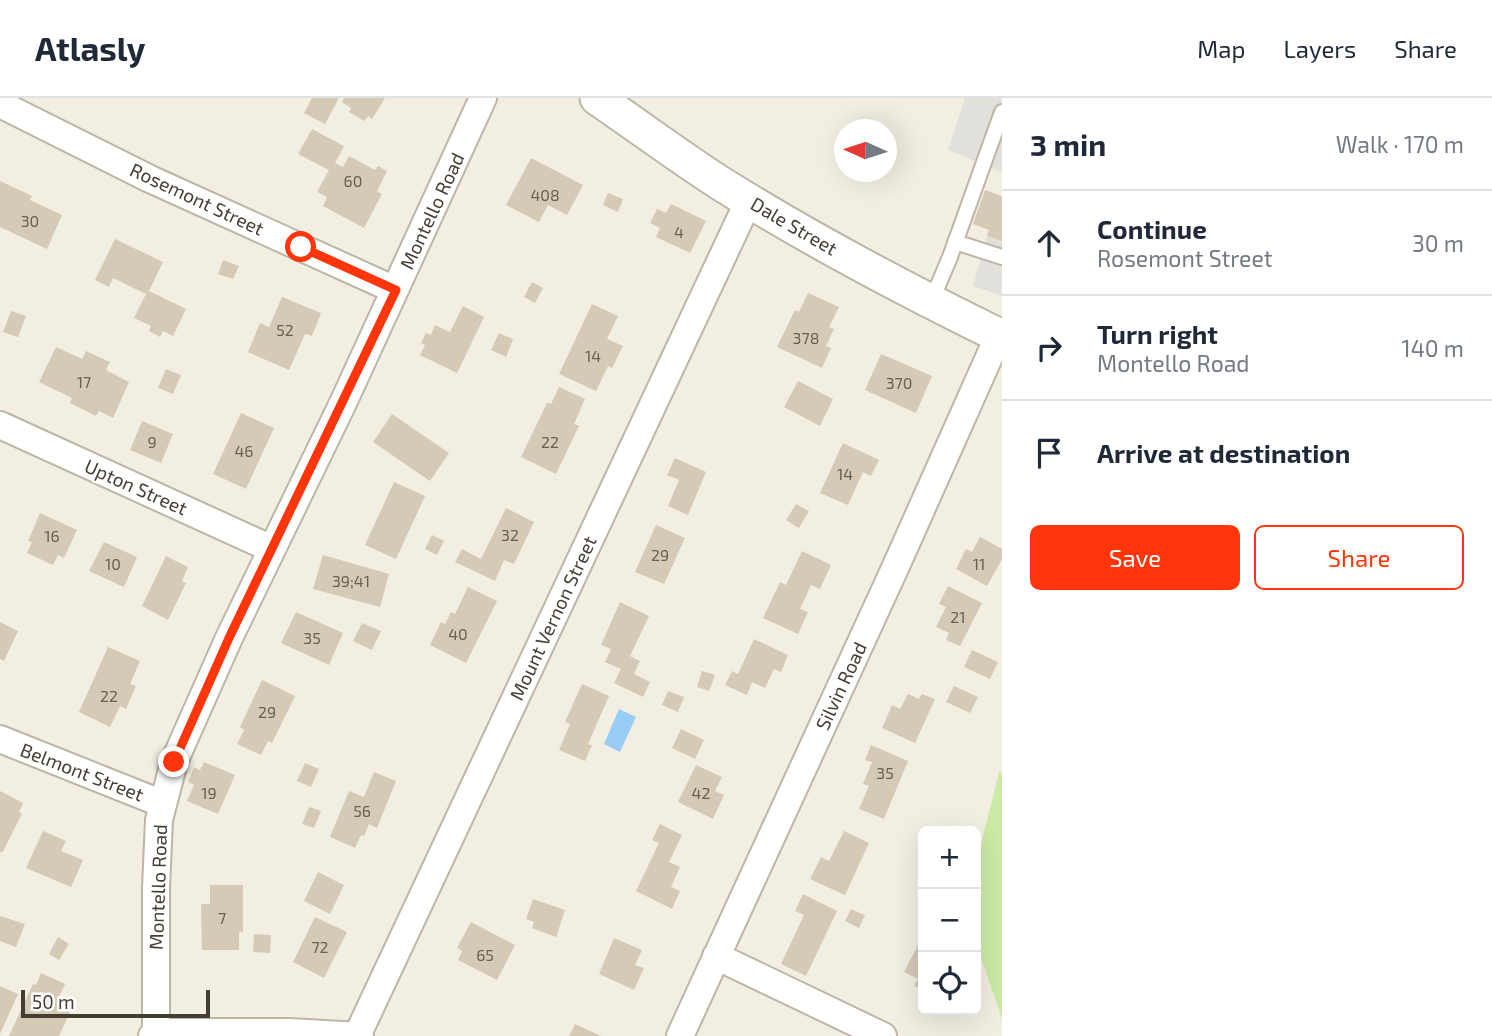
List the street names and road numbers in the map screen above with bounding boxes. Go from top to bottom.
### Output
street label: Montello Road [394,149,469,273]
street label: Rosemont Street [127,157,268,240]
street label: Dale Street [747,192,842,260]
street label: Upton Street [81,454,191,519]
street label: Mount Vernon Street [504,532,601,704]
street label: Silvin Road [810,638,871,733]
street label: Belmont Street [17,737,147,806]
street label: Montello Road [144,824,171,950]

